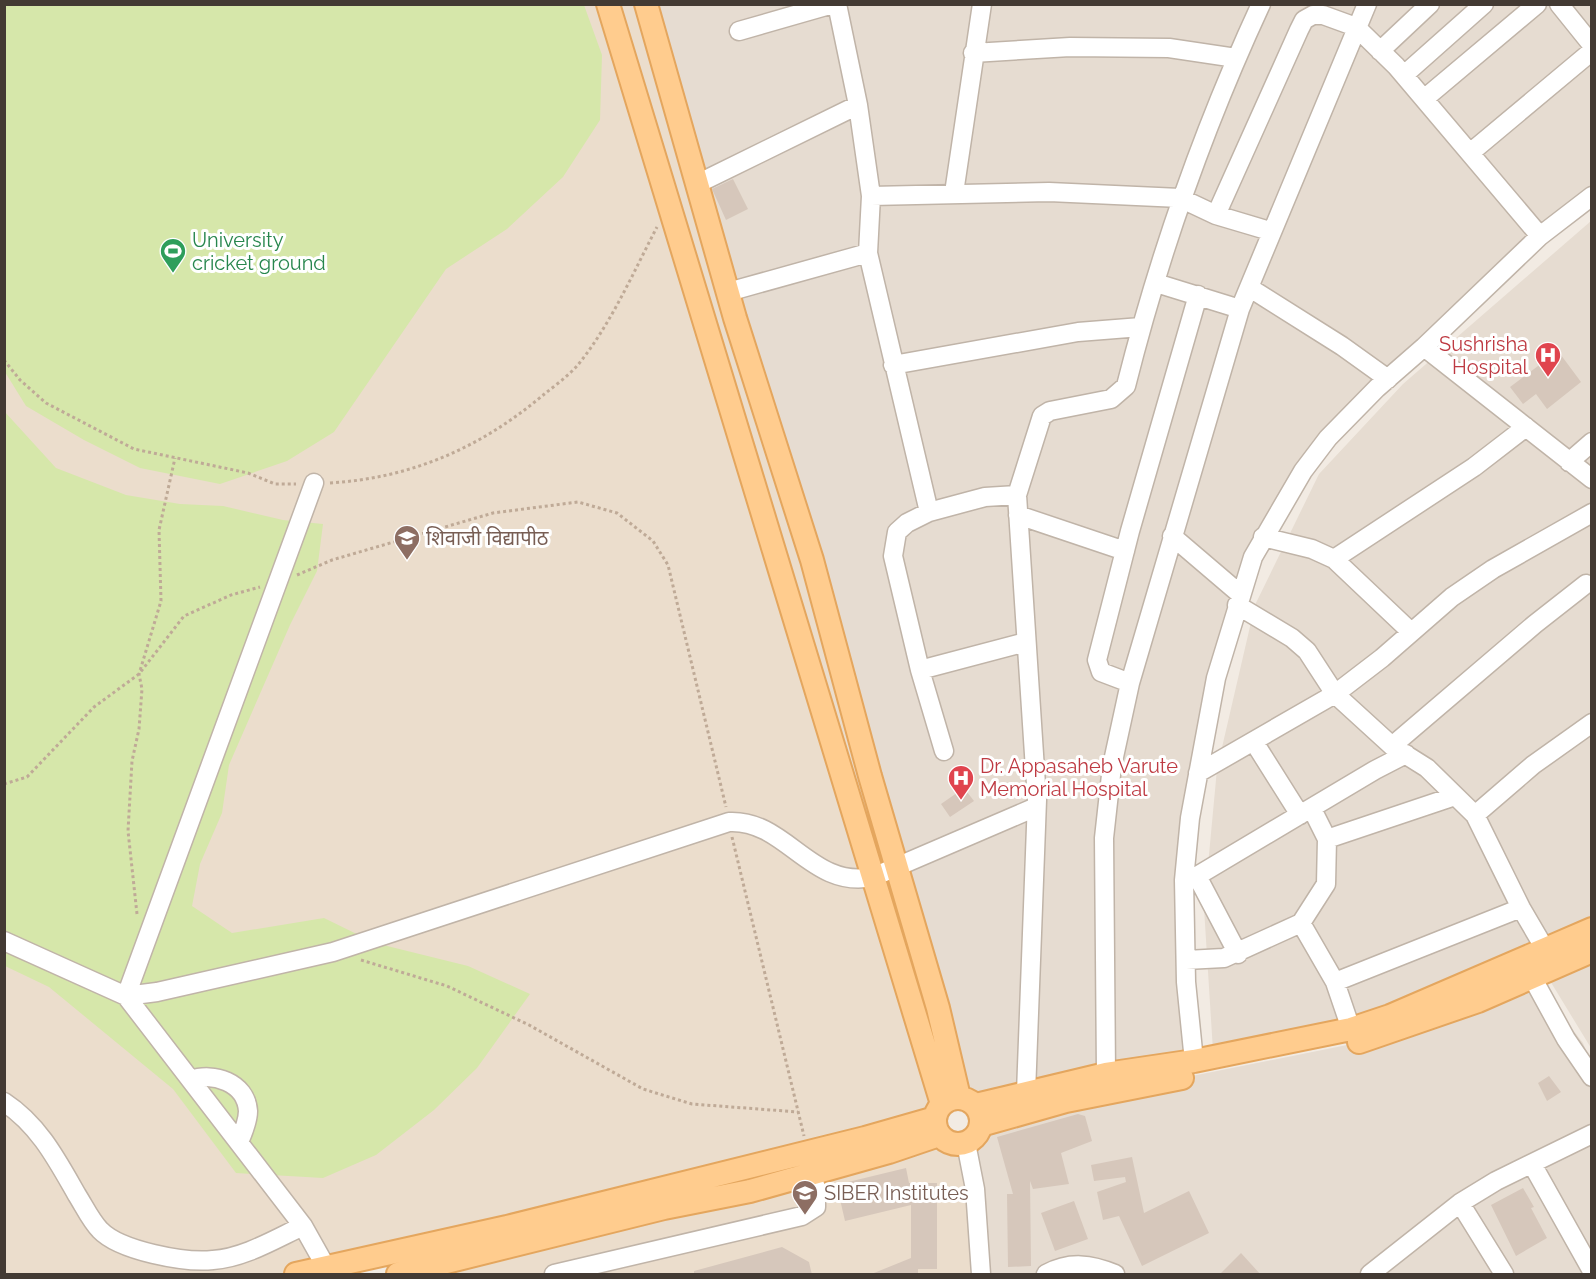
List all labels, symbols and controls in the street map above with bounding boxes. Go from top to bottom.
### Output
place label: University cricket ground [192,228,326,275]
sports icon: University cricket ground [158,236,188,274]
place label: Sushrisha Hospital [1439,332,1529,379]
hospital icon: Sushrisha Hospital [1533,340,1563,378]
school or university icon: शिवाजी विद्यापीठ [392,523,422,561]
place label: शिवाजी विद्यापीठ [426,526,549,550]
place label: Dr. Appasaheb Varute Memorial Hospital [980,754,1178,801]
hospital icon: Dr. Appasaheb Varute Memorial Hospital [946,763,976,801]
school or university icon: SIBER Institutes [790,1178,820,1216]
place label: SIBER Institutes [824,1181,969,1205]

